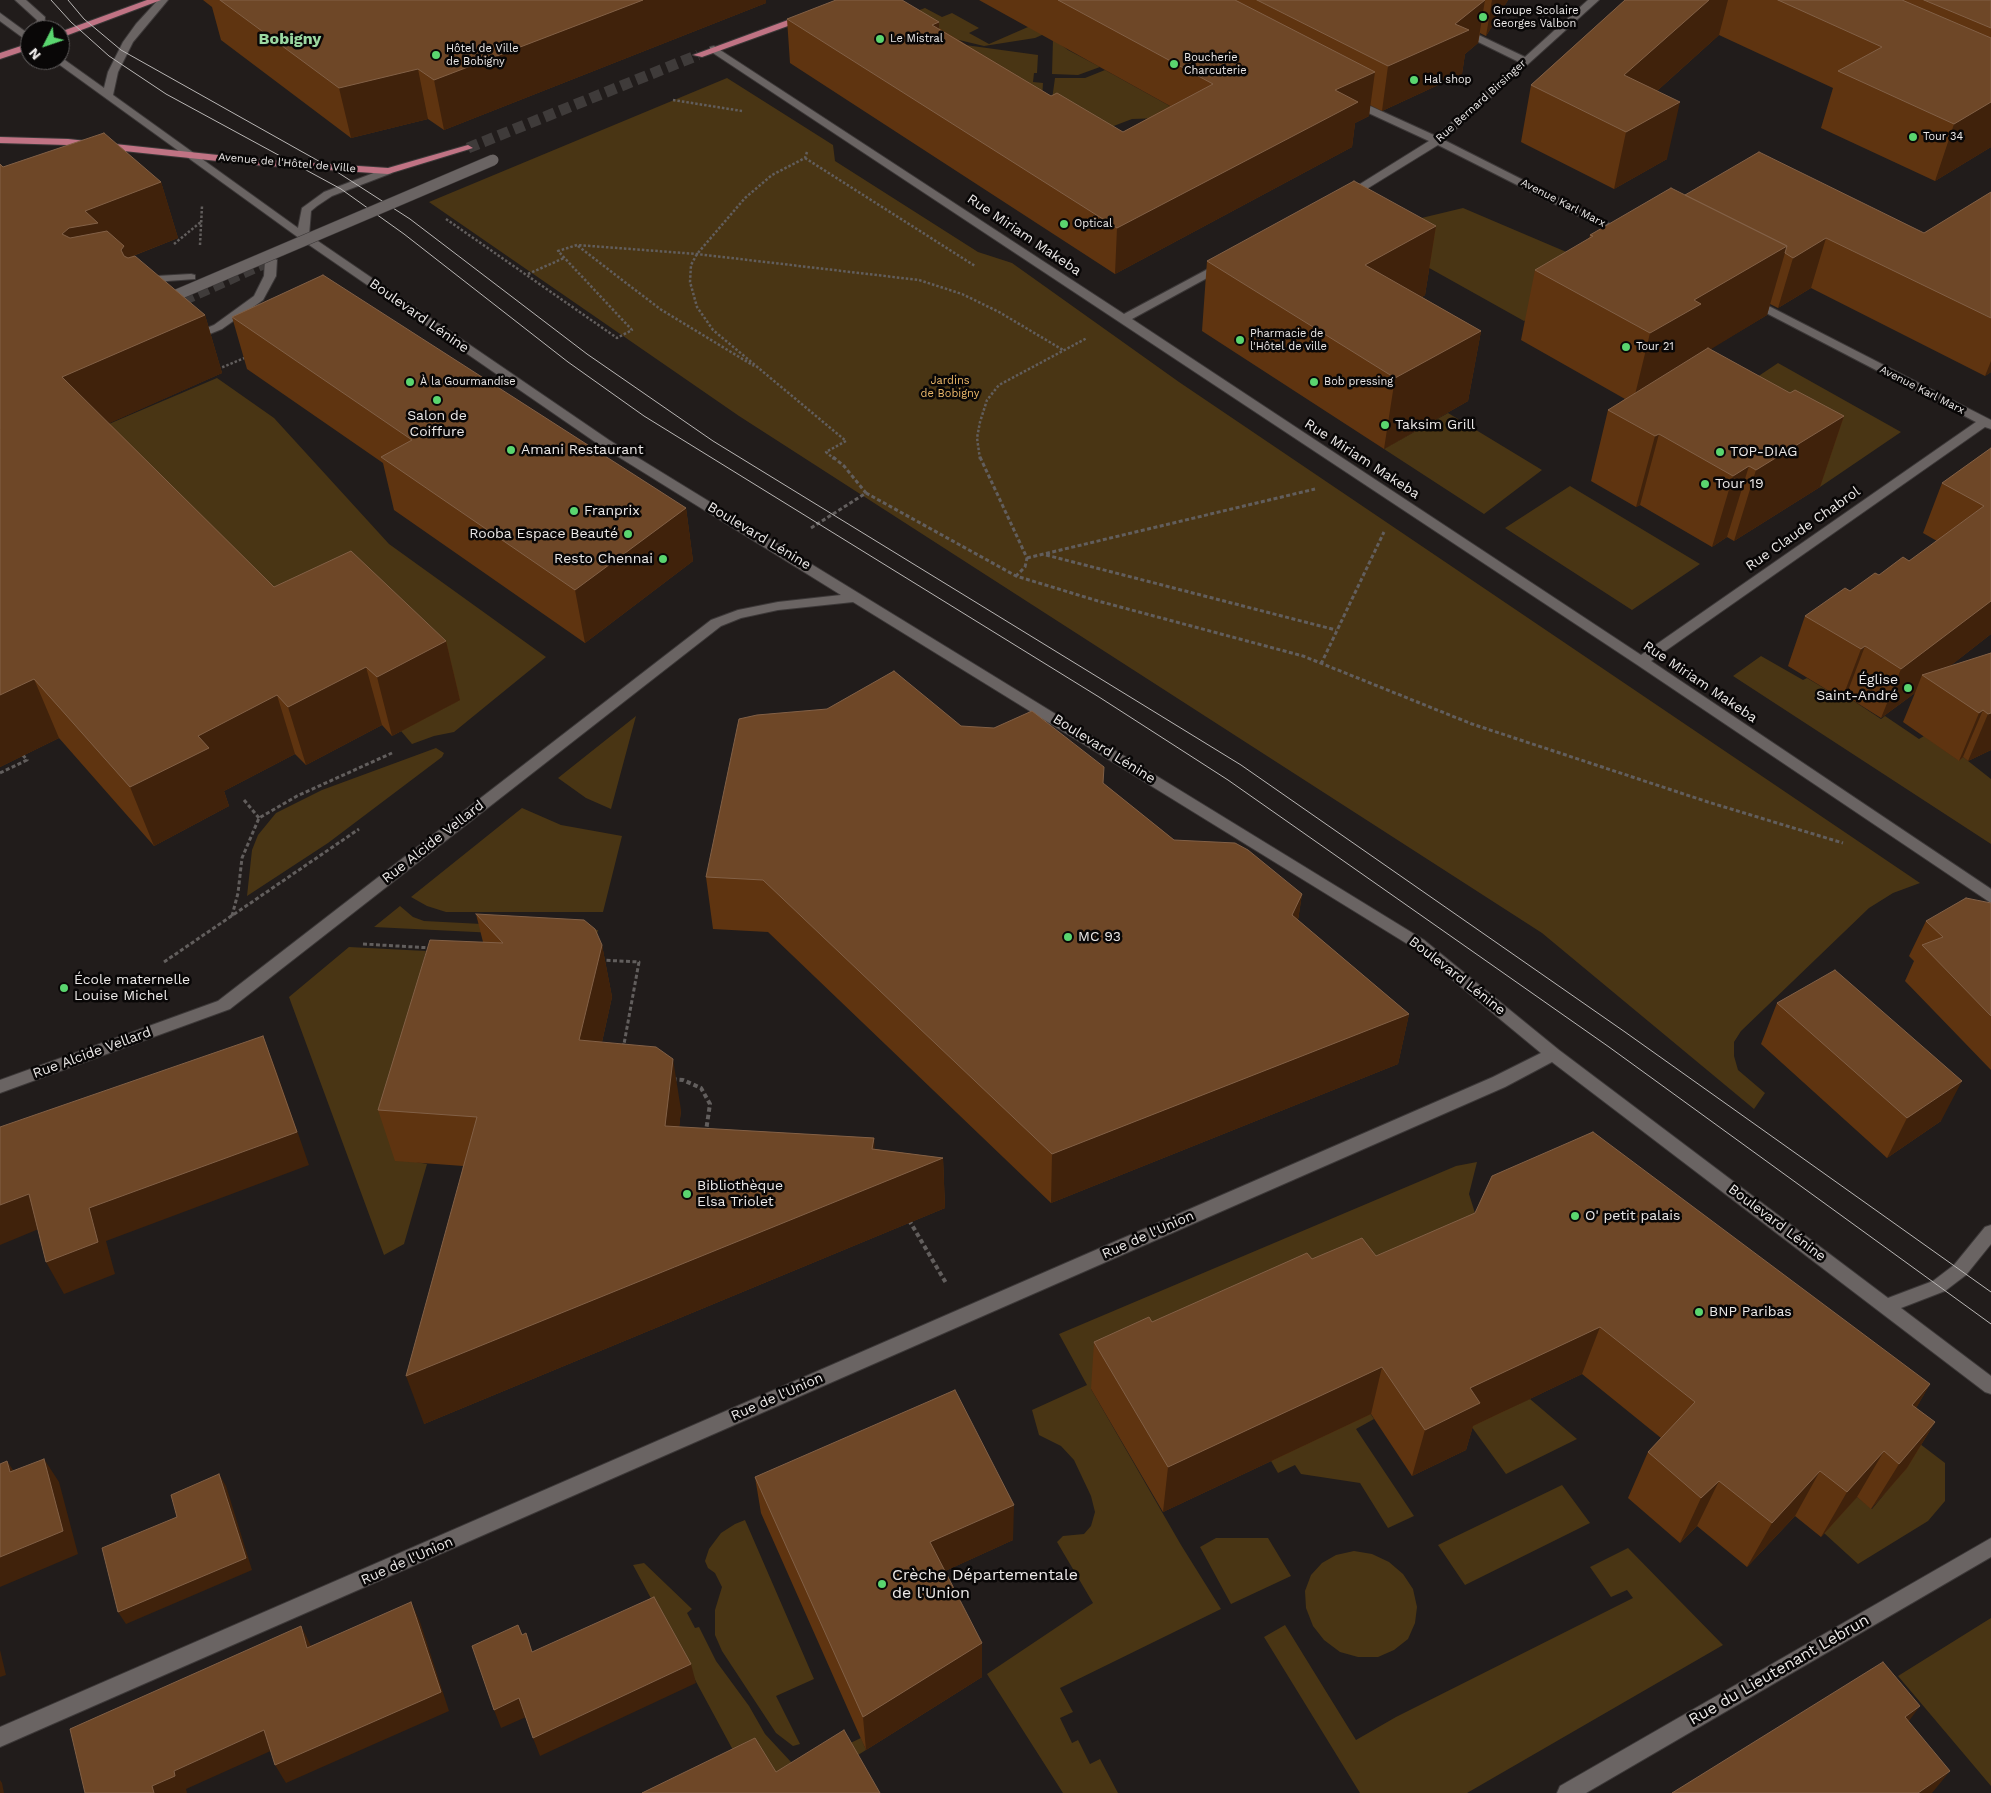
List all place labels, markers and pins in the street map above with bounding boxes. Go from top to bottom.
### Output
place label: Groupe Scolaire Georges Valbon [1493,4,1579,30]
marker: Groupe Scolaire Georges Valbon [1477,11,1489,23]
place label: Le Mistral [890,32,943,46]
marker: Le Mistral [874,33,886,45]
place label: Hôtel de Ville de Bobigny [446,42,519,68]
marker: Hôtel de Ville de Bobigny [430,49,442,61]
place label: Boucherie Charcuterie [1184,51,1247,77]
marker: Boucherie Charcuterie [1168,58,1180,70]
place label: Hal shop [1424,73,1471,87]
marker: Hal shop [1408,74,1420,86]
place label: Tour 34 [1923,130,1963,144]
marker: Tour 34 [1907,131,1919,143]
place label: Optical [1074,217,1112,231]
marker: Optical [1058,218,1070,230]
place label: Pharmacie de l'Hôtel de ville [1250,327,1327,353]
marker: Pharmacie de l'Hôtel de ville [1234,334,1246,346]
place label: Tour 21 [1636,340,1674,354]
marker: Tour 21 [1620,341,1632,353]
place label: À la Gourmandise [420,375,516,389]
place label: Bob pressing [1324,375,1393,389]
marker: À la Gourmandise [404,376,416,388]
marker: Bob pressing [1308,376,1320,388]
marker: Salon de Coiffure [431,394,443,406]
place label: Salon de Coiffure [407,408,467,441]
place label: Taksim Grill [1395,417,1475,433]
marker: Taksim Grill [1379,419,1391,431]
place label: Amani Restaurant [521,442,643,458]
marker: Amani Restaurant [505,444,517,456]
place label: TOP-DIAG [1730,444,1797,460]
marker: TOP-DIAG [1714,446,1726,458]
place label: Tour 19 [1715,476,1764,492]
marker: Tour 19 [1699,478,1711,490]
place label: Franprix [584,503,640,519]
marker: Franprix [568,505,580,517]
place label: Rooba Espace Beauté [469,526,618,542]
marker: Rooba Espace Beauté [622,528,634,540]
place label: Resto Chennai [554,551,653,567]
marker: Resto Chennai [657,553,669,565]
place label: Église Saint-André [1816,672,1898,704]
marker: Église Saint-André [1902,682,1914,694]
place label: MC 93 [1078,929,1121,945]
marker: MC 93 [1062,931,1074,943]
place label: École maternelle Louise Michel [74,972,190,1004]
marker: École maternelle Louise Michel [58,982,70,994]
place label: Bibliothèque Elsa Triolet [697,1178,783,1210]
marker: Bibliothèque Elsa Triolet [681,1188,693,1200]
place label: O' petit palais [1585,1208,1680,1224]
marker: O' petit palais [1569,1210,1581,1222]
place label: BNP Paribas [1709,1304,1792,1320]
marker: BNP Paribas [1693,1306,1705,1318]
place label: Crèche Départementale de l'Union [892,1565,1078,1603]
marker: Crèche Départementale de l'Union [876,1578,888,1590]

